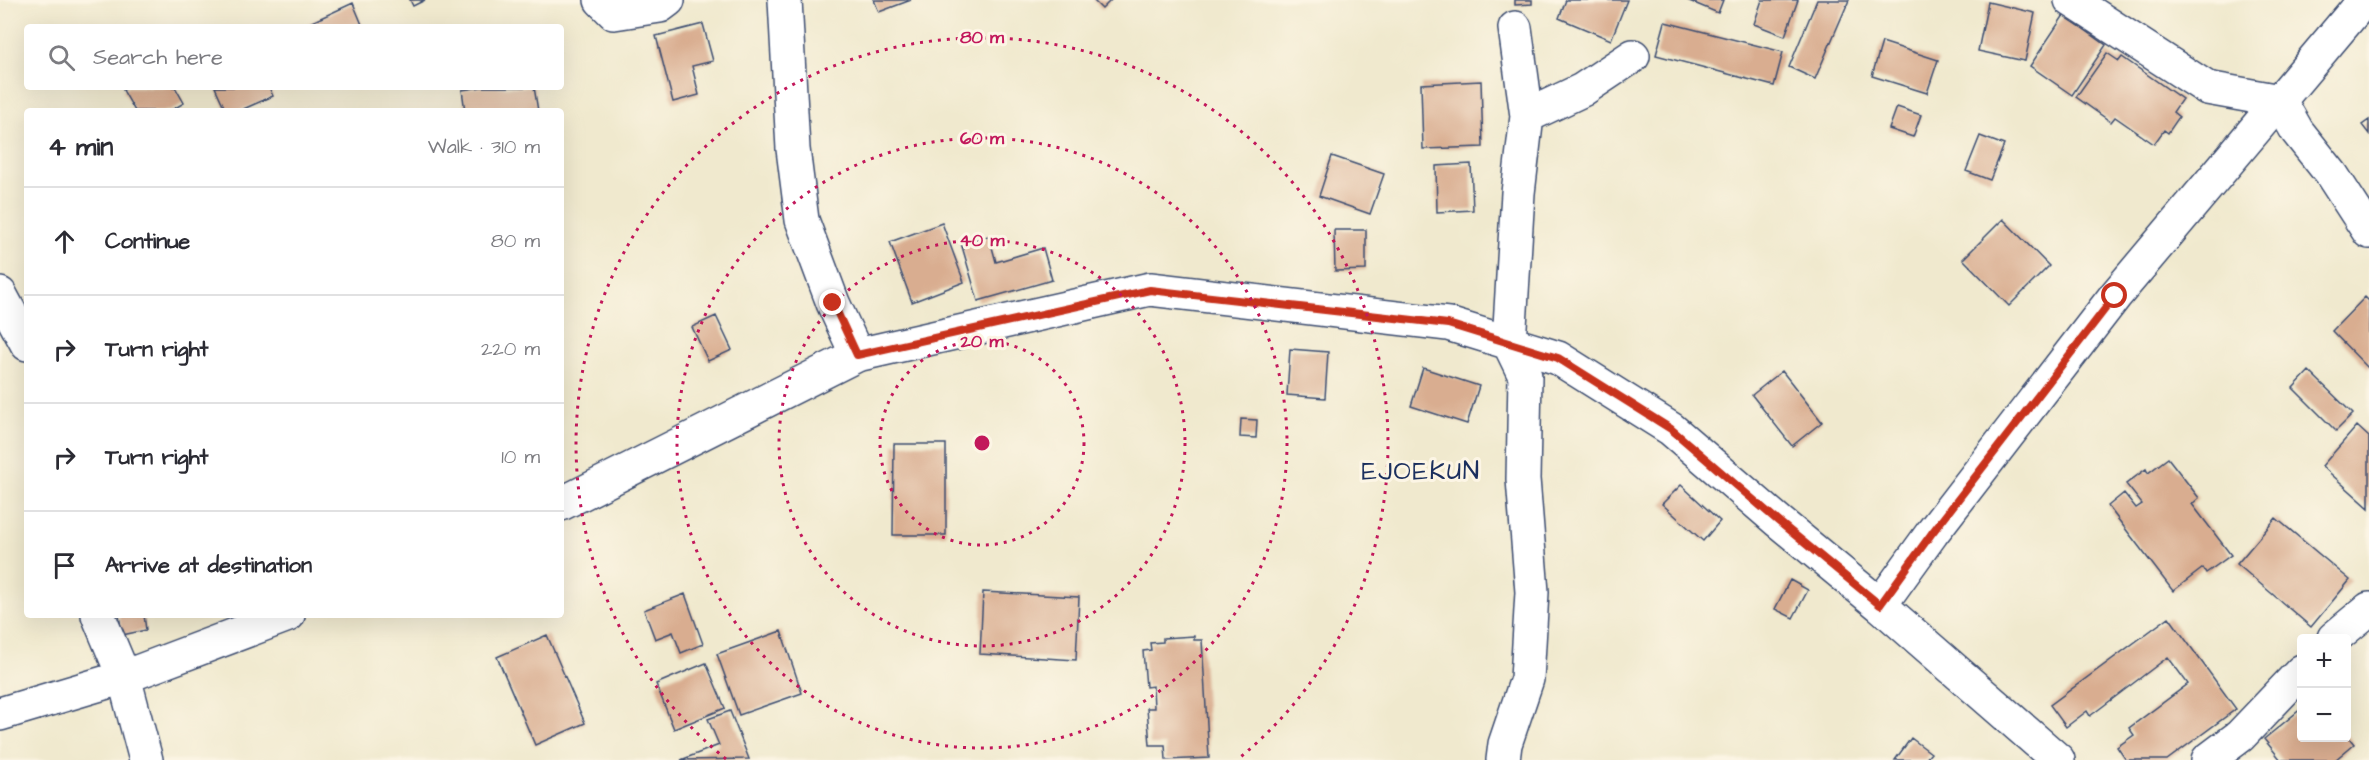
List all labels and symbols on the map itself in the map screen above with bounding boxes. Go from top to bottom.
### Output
text: 80 m [960,25,1005,50]
text: 60 m [960,126,1005,151]
text: 40 m [960,228,1005,253]
route start [2101,282,2127,308]
route end [819,289,845,315]
text: 20 m [960,329,1004,354]
centre of rings [972,433,992,453]
district label: EJOEKUN [1361,453,1481,489]

